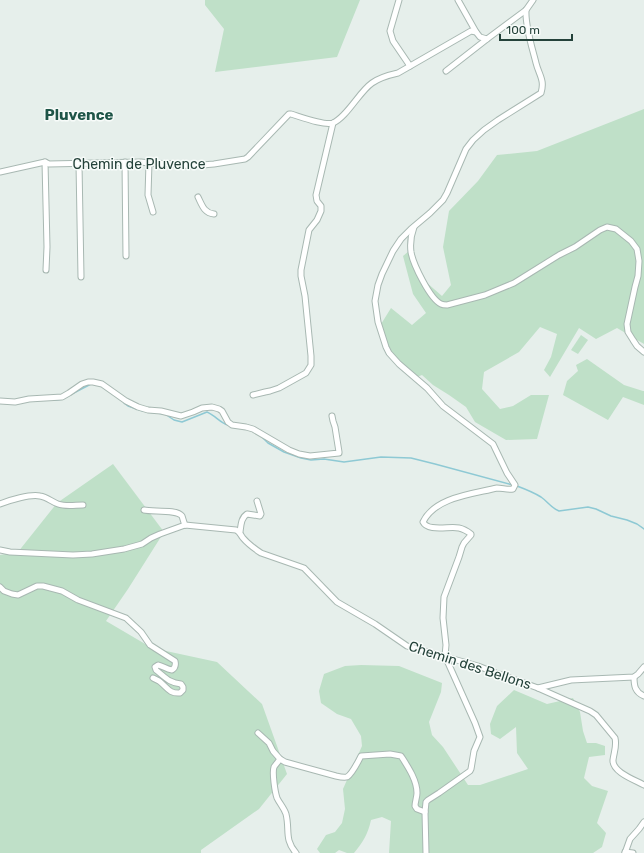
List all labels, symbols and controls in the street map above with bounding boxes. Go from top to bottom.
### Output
scale bar [500,16,572,42]
text: 100 m [506,23,540,37]
district label: Pluvence [45,106,114,124]
street label: Chemin de Pluvence [72,156,206,173]
street label: Chemin des Bellons [406,638,533,693]

